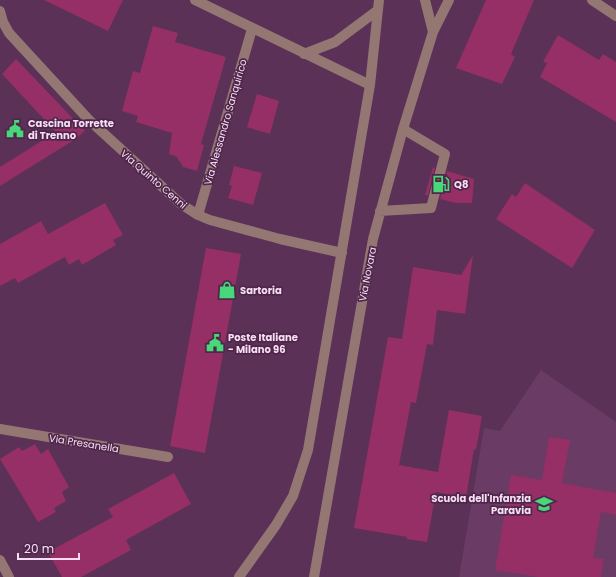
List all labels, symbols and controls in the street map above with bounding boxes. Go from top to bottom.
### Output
street label: Via Alessandro Sanquirico [200,57,251,187]
place label: Cascina Torrette di Trenno [28,116,114,143]
public building icon: Cascina Torrette di Trenno [5,119,25,139]
street label: Via Quinto Cenni [117,146,190,212]
fuel station icon: Q8 [431,174,451,194]
place label: Q8 [454,177,468,192]
street label: Via Novara [355,246,380,302]
shop icon: Sartoria [217,280,237,300]
place label: Sartoria [240,283,282,298]
place label: Poste Italiane - Milano 96 [228,330,298,357]
public building icon: Poste Italiane - Milano 96 [205,333,225,353]
street label: Via Presanella [48,431,120,456]
place label: Scuola dell'Infanzia Paravia [431,491,531,518]
school or university icon: Scuola dell'Infanzia Paravia [534,494,554,514]
scale bar [18,535,79,561]
text: 20 m [24,540,54,557]

